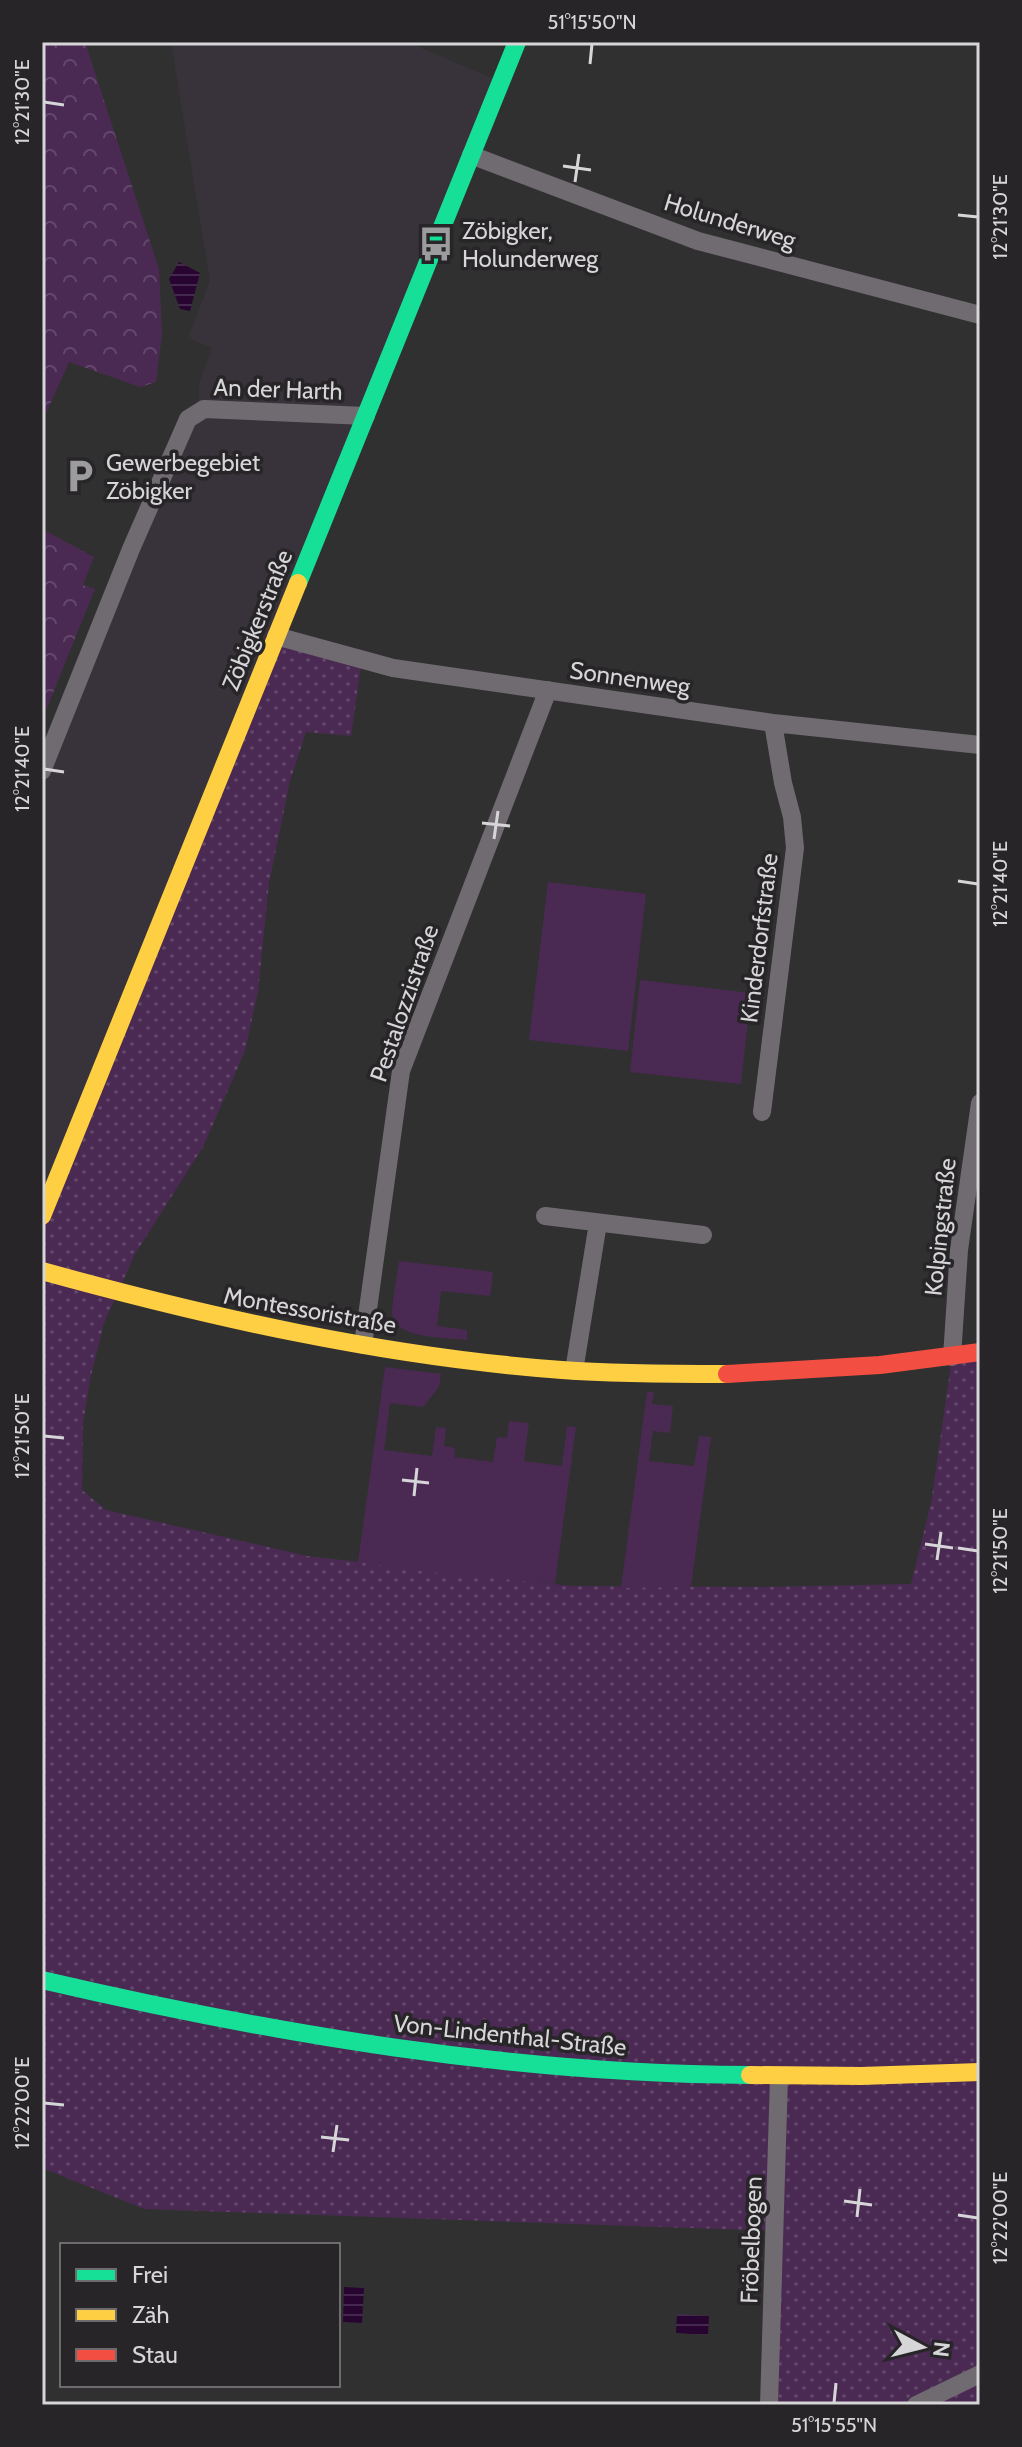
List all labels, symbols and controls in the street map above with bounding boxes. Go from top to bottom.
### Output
text: 51°15'50"N [547,10,637,34]
text: 12°21'30"E [10,59,34,145]
text: 12°21'30"E [988,174,1012,260]
street label: Holunderweg [661,187,800,255]
place label: Zöbigker, Holunderweg [462,216,599,273]
bus stop icon: Zöbigker, Holunderweg [417,225,455,263]
street label: An der Harth [213,372,343,406]
place label: Gewerbegebiet Zöbigker [106,448,260,505]
parking icon: Gewerbegebiet Zöbigker [61,457,99,495]
street label: Zöbigkerstraße [216,545,298,695]
street label: Sonnenweg [568,655,693,701]
text: 12°21'40"E [10,726,34,812]
text: 12°21'40"E [988,841,1012,927]
street label: Kinderdorfstraße [734,852,784,1024]
street label: Pestalozzistraße [364,921,444,1085]
street label: Kolpingstraße [918,1157,962,1297]
street label: Montessoristraße [221,1281,399,1339]
text: 12°21'50"E [10,1393,34,1479]
text: 12°21'50"E [988,1508,1012,1594]
street label: Von-Lindenthal-Straße [392,2008,628,2062]
text: 12°22'00"E [10,2057,34,2149]
text: 12°22'00"E [988,2172,1012,2264]
street label: Fröbelbogen [734,2176,768,2304]
legend [60,2243,340,2387]
text: Frei [132,2260,168,2289]
text: Zäh [132,2300,169,2329]
north arrow [882,2307,962,2387]
text: Stau [132,2340,178,2369]
text: N [927,2340,956,2359]
text: 51°15'55"N [791,2413,877,2437]

